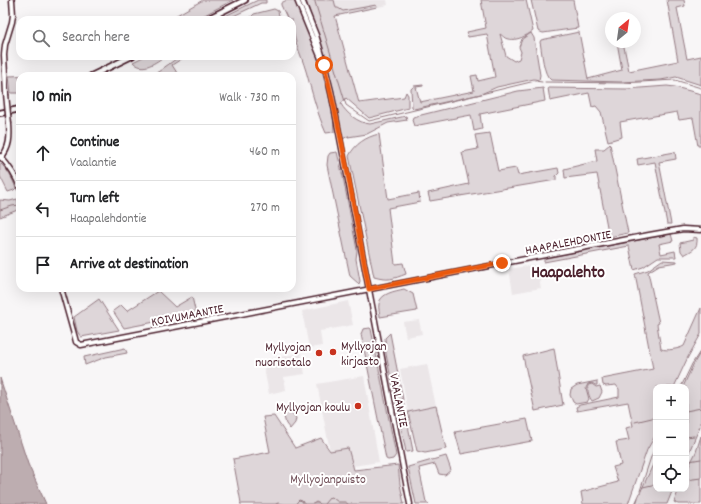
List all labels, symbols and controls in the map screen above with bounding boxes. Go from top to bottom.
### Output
north arrow [605,12,641,48]
search box [16,16,296,60]
icon: search [30,27,52,49]
text: Search here [62,27,130,49]
route start [315,56,333,74]
text: 10 min [32,86,72,110]
text: Walk · 730 m [219,89,280,108]
text: Continue [70,132,119,154]
icon: ahead [32,142,54,164]
text: 460 m [249,143,280,162]
text: Vaalantie [70,154,117,173]
text: Turn left [70,188,119,210]
icon: left [32,198,54,220]
text: 270 m [250,199,280,218]
text: Haapalehdontie [70,210,147,229]
street label: HAAPALEHDONTIE [524,226,613,261]
icon: arrive [32,254,54,276]
text: Arrive at destination [70,254,188,276]
route end [493,254,511,272]
district label: Haapalehto [531,262,605,286]
street label: KOIVUMAANTIE [150,300,225,333]
place label: Myllyojan kirjasto [341,338,387,372]
place label: Myllyojan nuorisotalo [255,339,311,373]
marker: Myllyojan kirjasto [328,347,338,357]
marker: Myllyojan nuorisotalo [314,348,324,358]
street label: VAALANTIE [383,372,412,429]
map controls [653,384,689,492]
button: + [653,384,689,420]
place label: Myllyojan koulu [276,399,350,418]
marker: Myllyojan koulu [353,401,363,411]
button: − [653,420,689,456]
button: locate [653,456,689,492]
park label: Myllyojanpuisto [290,471,366,490]

